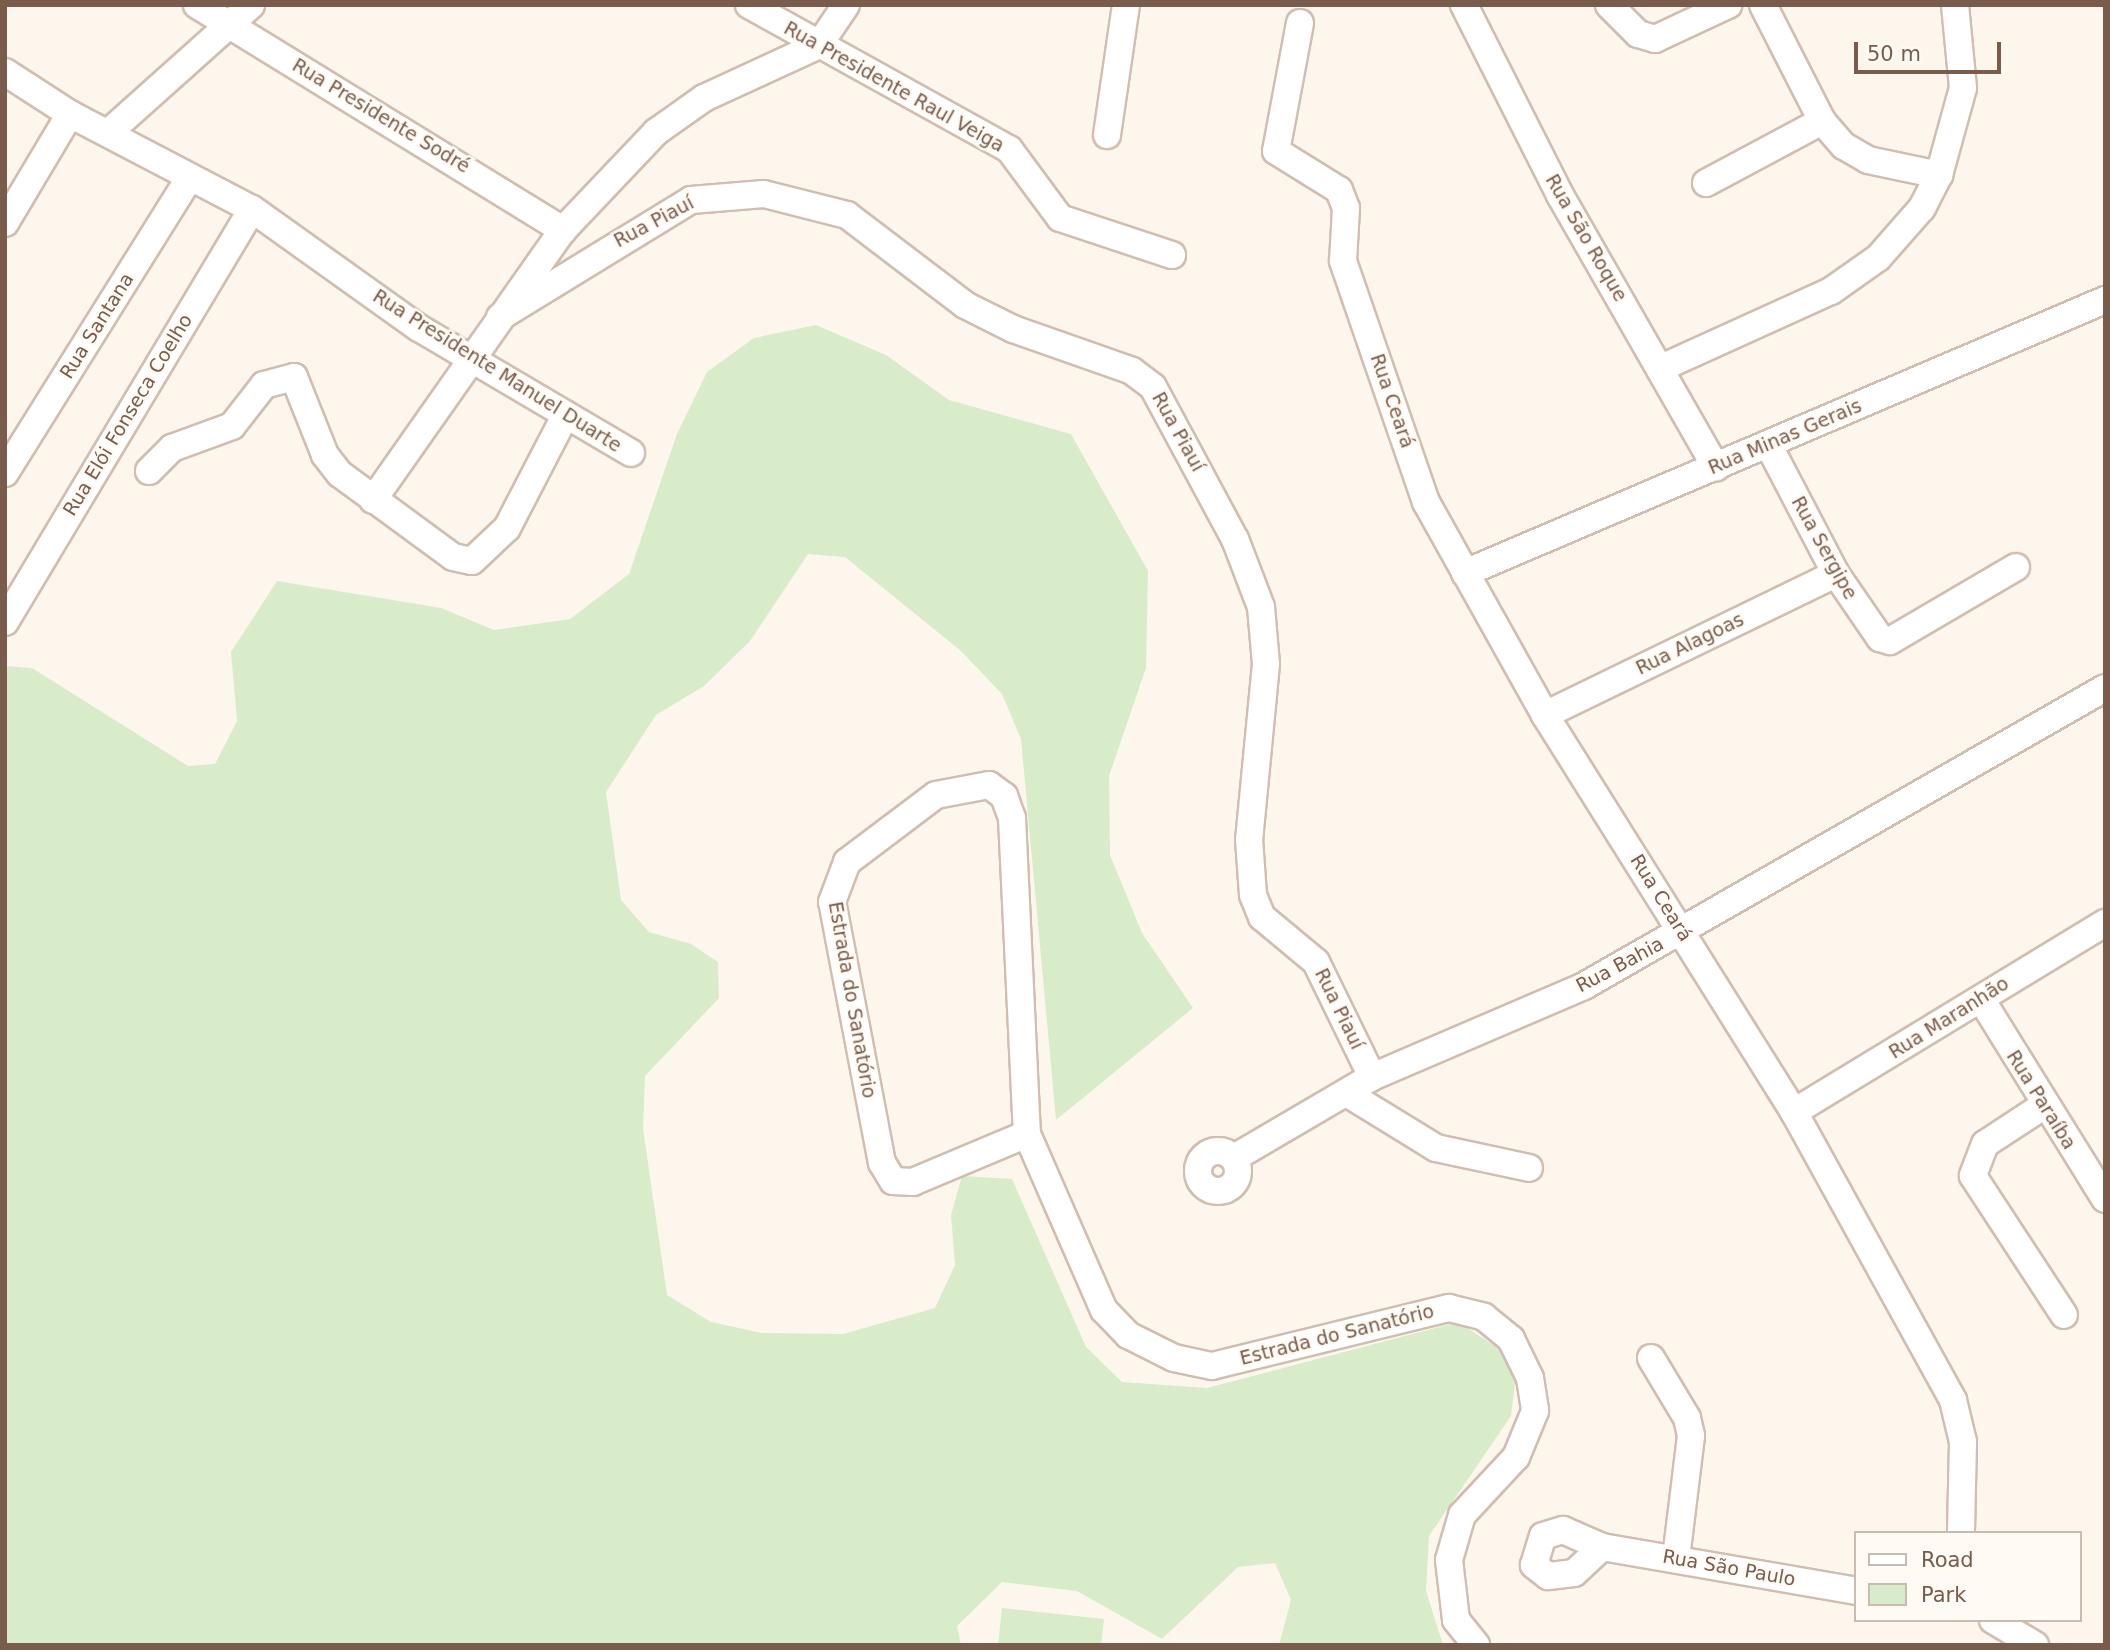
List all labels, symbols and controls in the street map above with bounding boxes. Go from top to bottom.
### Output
street label: Rua Presidente Raul Veiga [780,17,1008,157]
scale bar [1858,28,2005,72]
text: 50 m [1867,42,1921,66]
street label: Rua Presidente Sodré [288,54,474,178]
street label: Rua São Roque [1540,170,1632,306]
street label: Rua Piauí [610,191,698,253]
street label: Rua Santana [55,269,139,383]
street label: Rua Presidente Manuel Duarte [368,285,626,457]
street label: Rua Elói Fonseca Coelho [59,310,197,520]
street label: Rua Ceará [1365,351,1419,451]
street label: Rua Piauí [1147,388,1209,476]
street label: Rua Minas Gerais [1705,394,1865,480]
street label: Rua Sergipe [1786,492,1862,604]
street label: Rua Alagoas [1632,608,1748,680]
street label: Rua Ceará [1625,850,1697,946]
street label: Estrada do Sanatório [823,900,881,1100]
street label: Rua Bahia [1572,932,1668,998]
street label: Rua Piauí [1310,965,1368,1053]
street label: Rua Maranhão [1885,972,2013,1064]
street label: Rua Paraíba [2001,1046,2081,1154]
street label: Estrada do Sanatório [1237,1300,1437,1370]
legend [1854,1531,2082,1622]
street label: Rua São Paulo [1661,1545,1797,1591]
text: Road [1921,1548,1974,1572]
text: Park [1921,1583,1966,1607]

